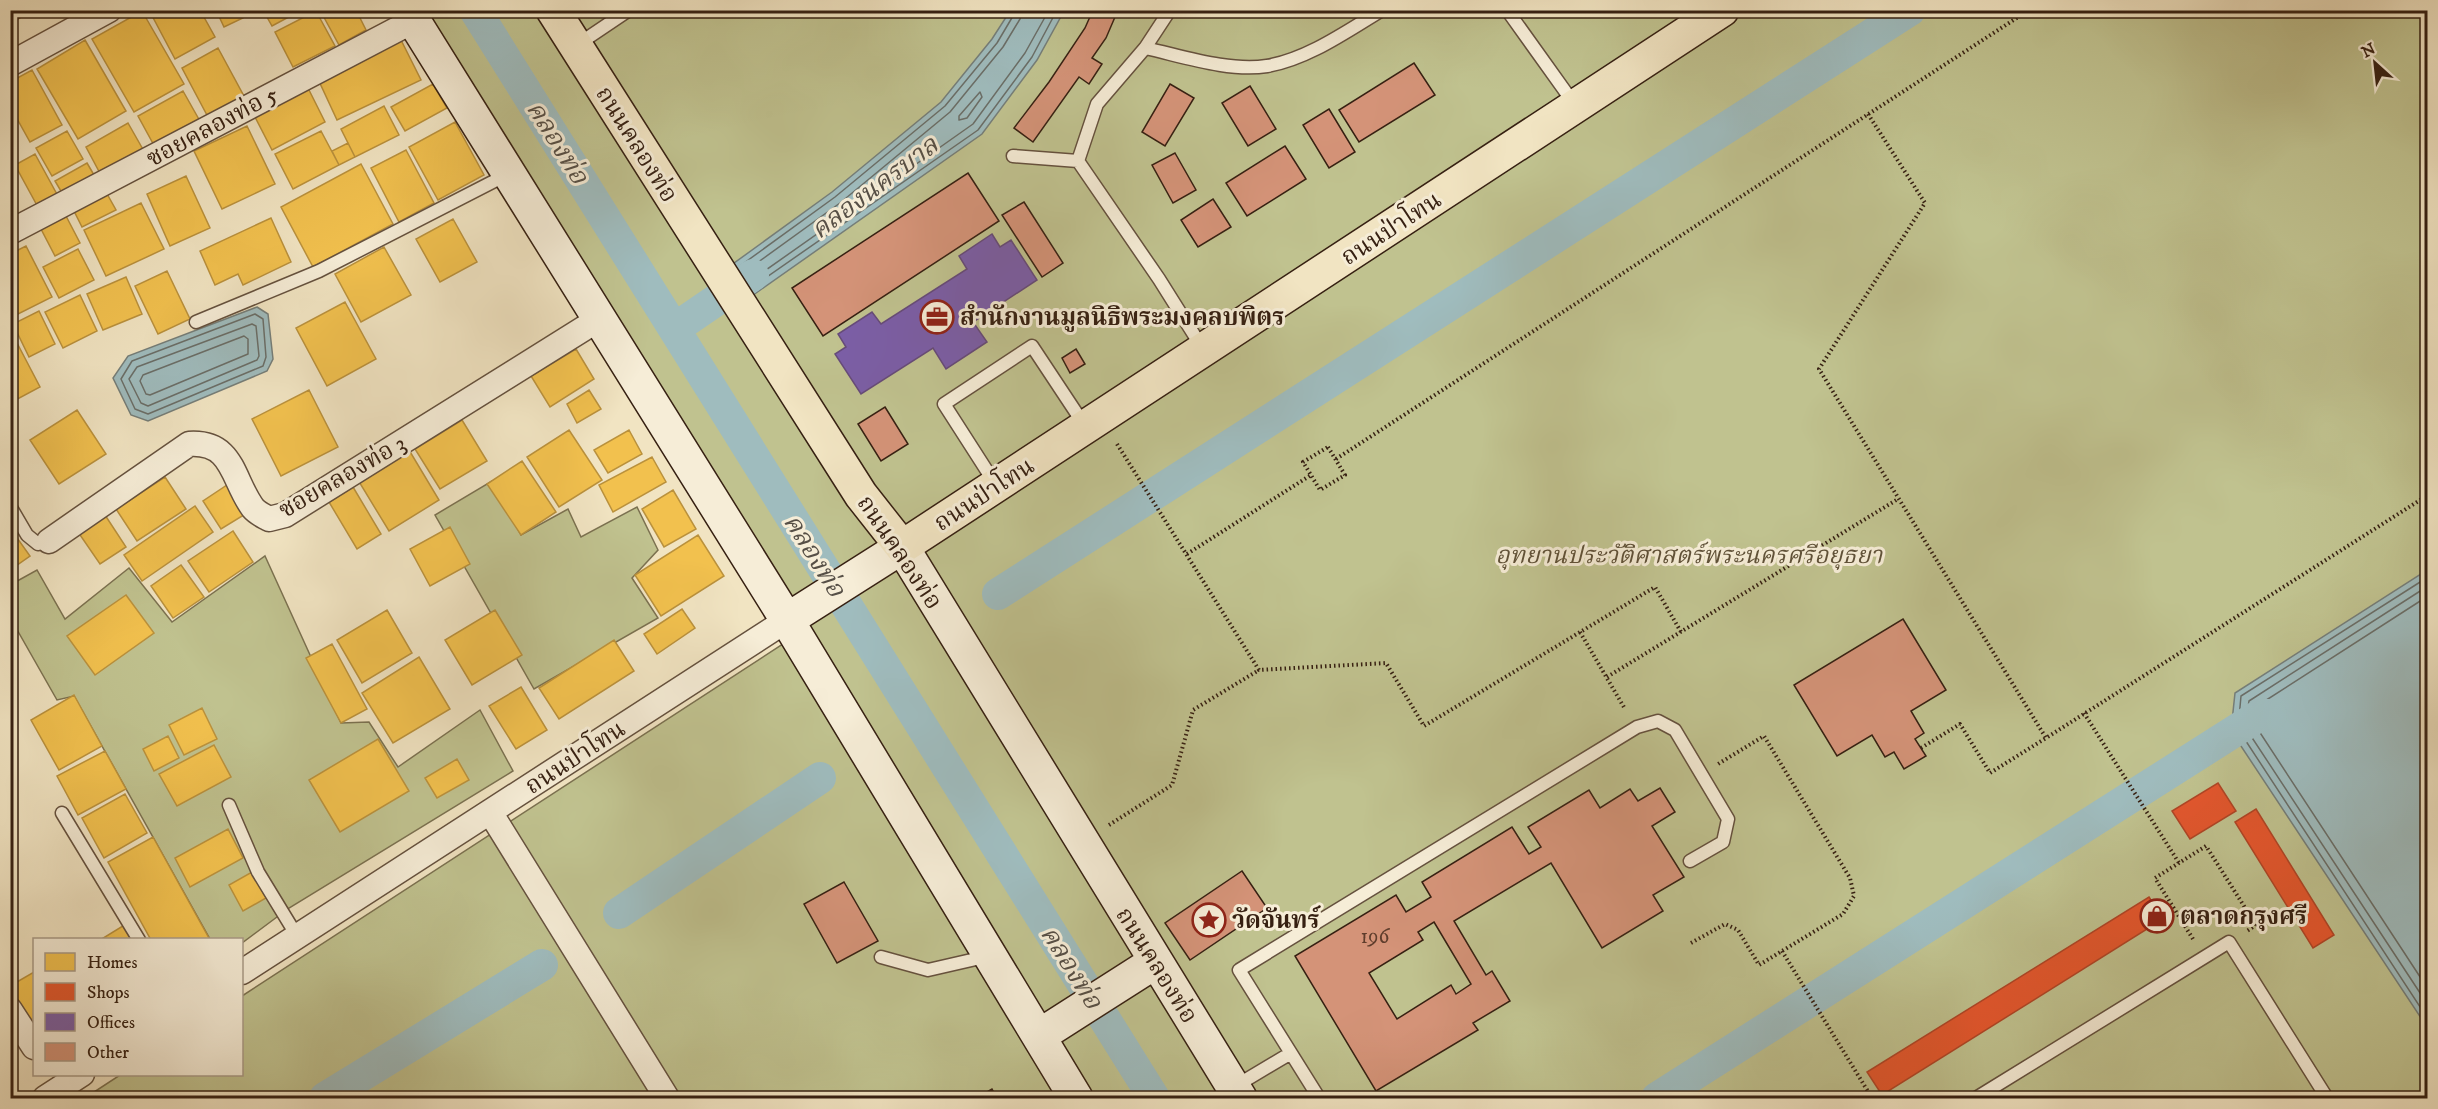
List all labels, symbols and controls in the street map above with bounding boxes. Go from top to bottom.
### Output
north arrow [2345,33,2405,93]
text: N [2358,39,2379,62]
street label: ซอยคลองท่อ 5 [141,80,284,174]
street label: ถนนคลองท่อ [589,81,684,208]
water label: คลองท่อ [518,95,596,191]
water label: คลองนครบาล [805,129,946,247]
street label: ถนนป่าโทน [1333,182,1447,272]
office icon: สำนักงานมูลนิธิพระมงคลบพิตร [919,299,955,335]
place label: สำนักงานมูลนิธิพระมงคลบพิตร [960,303,1284,333]
street label: ซอยคลองท่อ 3 [273,428,412,525]
street label: ถนนป่าโทน [926,448,1040,538]
street label: ถนนคลองท่อ [850,490,948,615]
water label: คลองท่อ [775,508,853,604]
park label: อุทยานประวัติศาสตร์พระนครศรีอยุธยา [1496,541,1884,571]
street label: ถนนป่าโทน [517,711,631,801]
shop icon: ตลาดกรุงศรี [2139,898,2175,934]
street label: ถนนคลองท่อ [1109,902,1204,1029]
place icon: วัดจันทร์ [1191,902,1227,938]
place label: ตลาดกรุงศรี [2180,902,2307,932]
place label: วัดจันทร์ [1232,905,1322,936]
water label: คลองท่อ [1032,920,1110,1016]
house number: 196 [1360,924,1391,950]
legend [33,938,243,1076]
text: Homes [87,952,138,974]
text: Shops [87,982,130,1004]
text: Offices [87,1012,135,1034]
text: Other [87,1042,129,1064]

